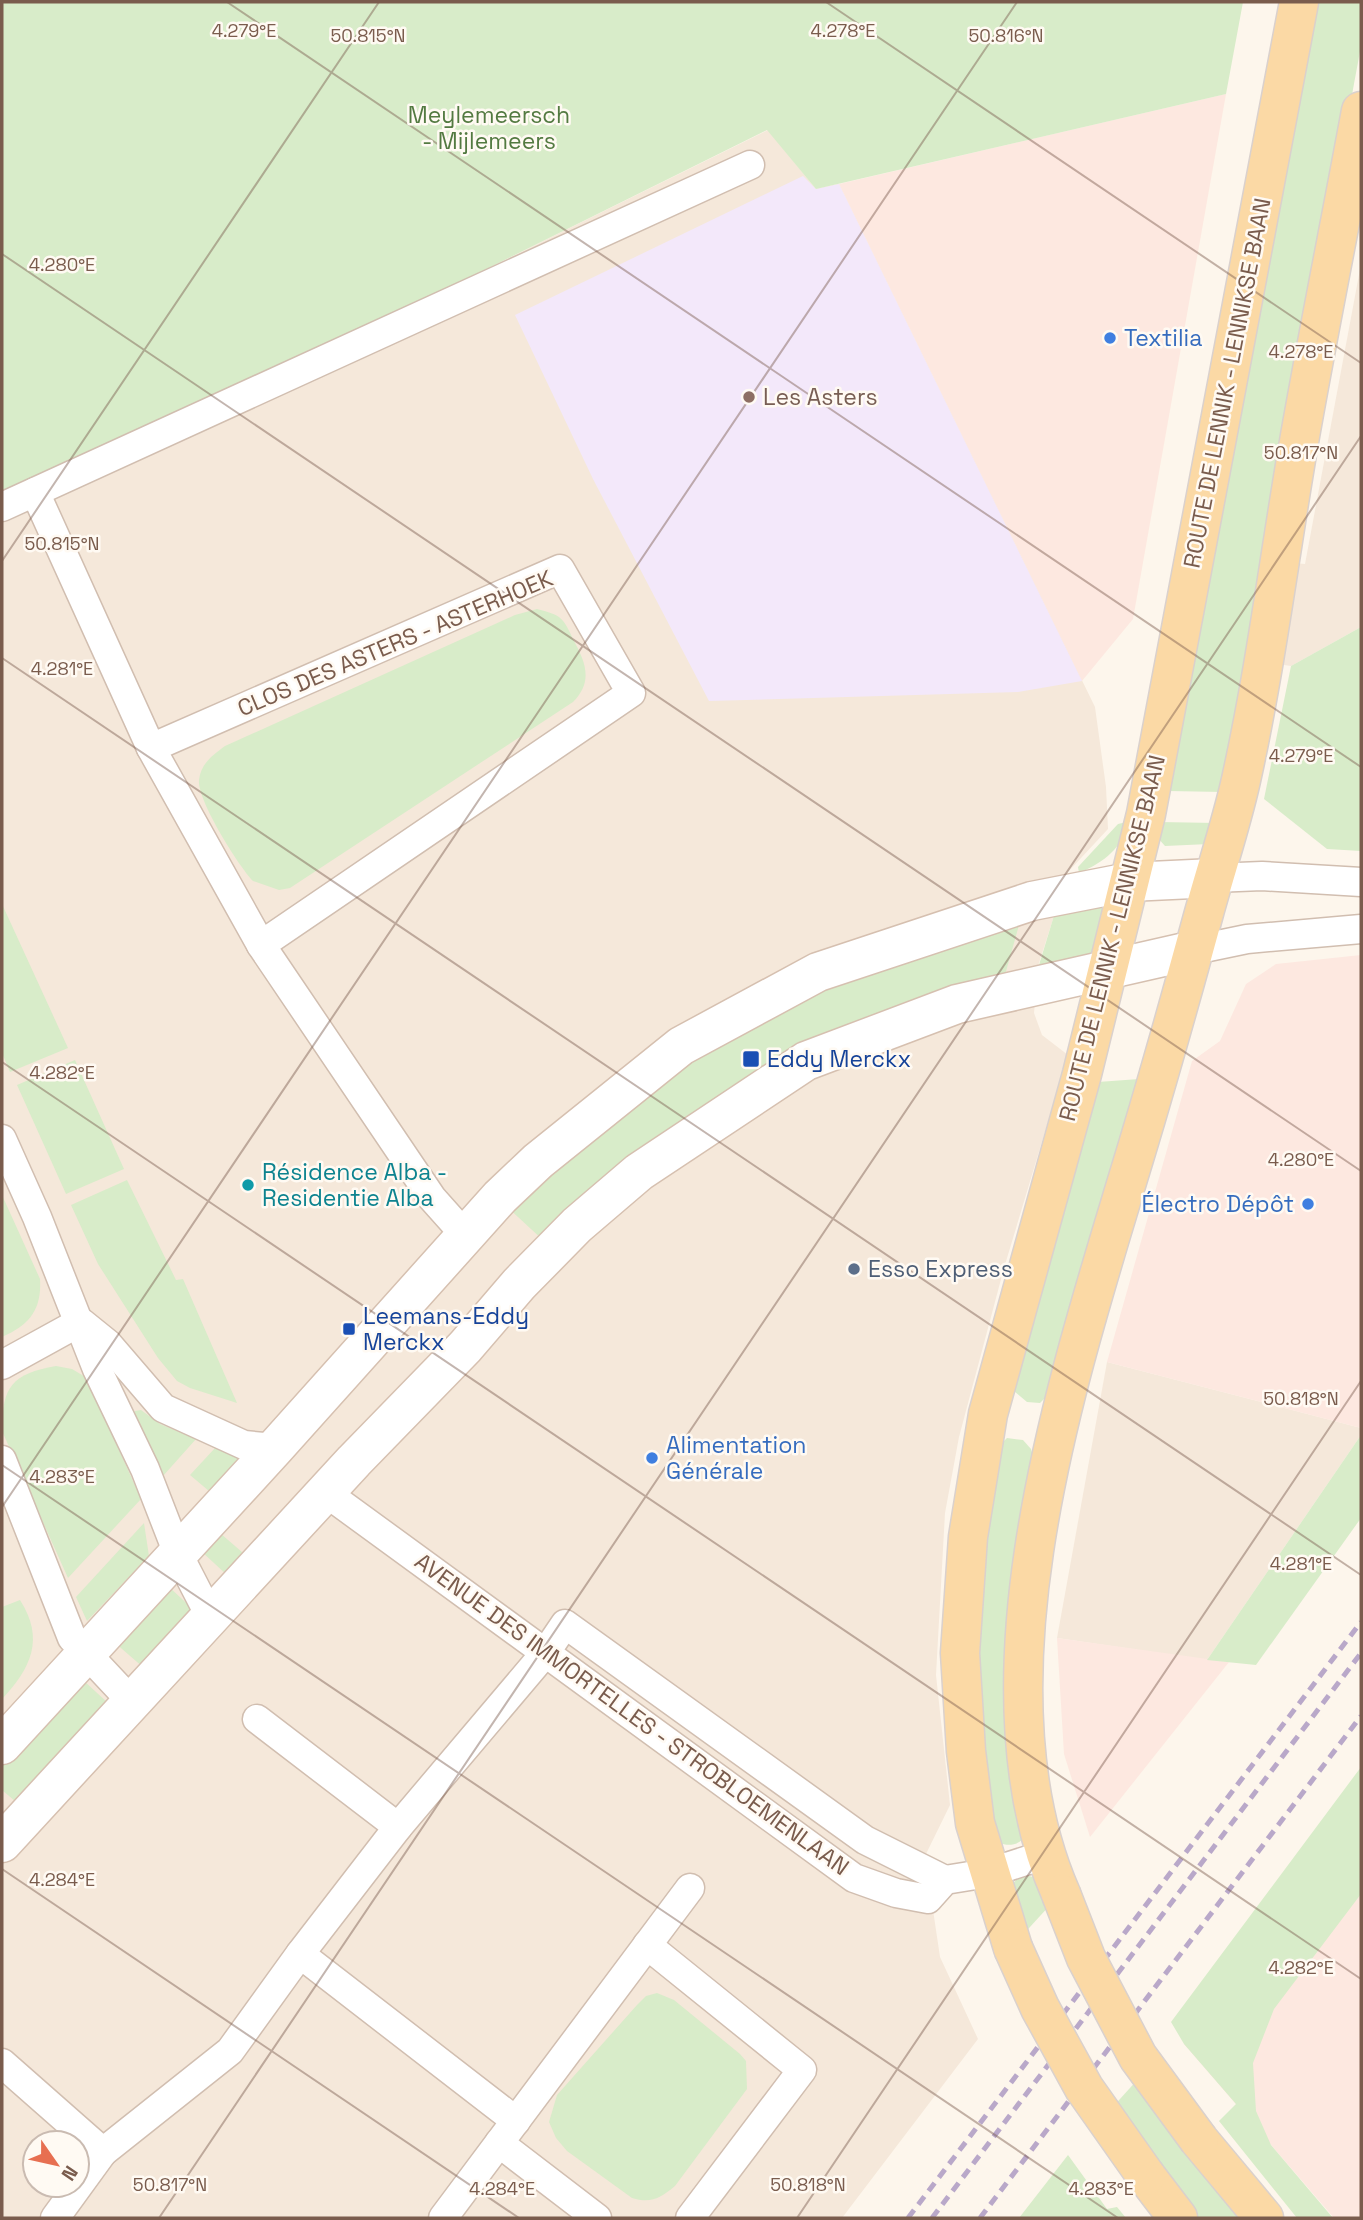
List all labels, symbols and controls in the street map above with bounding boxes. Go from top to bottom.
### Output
text: 4.279°E [212,19,276,42]
text: 4.278°E [811,19,875,42]
text: 50.815°N [331,24,405,47]
text: 50.816°N [968,24,1044,47]
park label: Meylemeersch - Mijlemeers [408,100,570,156]
street label: ROUTE DE LENNIK - LENNIKSE BAAN [1176,195,1278,571]
text: 4.280°E [29,253,95,276]
place label: Textilia [1124,323,1202,353]
marker: Textilia [1102,330,1118,346]
text: 4.278°E [1269,340,1333,363]
place label: Les Asters [763,382,878,412]
marker: Les Asters [741,389,757,405]
text: 50.817°N [1264,441,1338,464]
text: 50.815°N [25,532,99,555]
street label: CLOS DES ASTERS - ASTERHOEK [233,563,557,723]
text: 4.281°E [31,657,93,680]
text: 4.279°E [1269,744,1333,767]
street label: ROUTE DE LENNIK - LENNIKSE BAAN [1052,752,1172,1124]
place label: Eddy Merckx [767,1044,911,1074]
marker: Eddy Merckx [741,1049,761,1069]
text: 4.282°E [29,1061,95,1084]
text: 4.280°E [1268,1148,1334,1171]
place label: Résidence Alba - Residentie Alba [262,1157,447,1213]
marker: Résidence Alba - Residentie Alba [240,1177,256,1193]
place label: Électro Dépôt [1142,1189,1294,1219]
marker: Électro Dépôt [1300,1196,1316,1212]
place label: Esso Express [868,1254,1013,1284]
marker: Esso Express [846,1261,862,1277]
place label: Leemans-Eddy Merckx [363,1301,529,1357]
marker: Leemans-Eddy Merckx [341,1321,357,1337]
text: 50.818°N [1263,1387,1339,1410]
place label: Alimentation Générale [666,1430,806,1486]
marker: Alimentation Générale [644,1450,660,1466]
text: 4.283°E [29,1465,95,1488]
street label: AVENUE DES IMMORTELLES - STROBLOEMENLAAN [409,1546,855,1882]
text: 4.281°E [1270,1552,1332,1575]
text: 4.284°E [29,1868,95,1891]
text: 4.282°E [1268,1956,1334,1979]
north arrow [21,2129,91,2199]
text: N [56,2161,84,2185]
text: 50.817°N [133,2173,207,2196]
text: 50.818°N [770,2173,846,2196]
text: 4.284°E [469,2177,535,2200]
text: 4.283°E [1068,2177,1134,2200]

